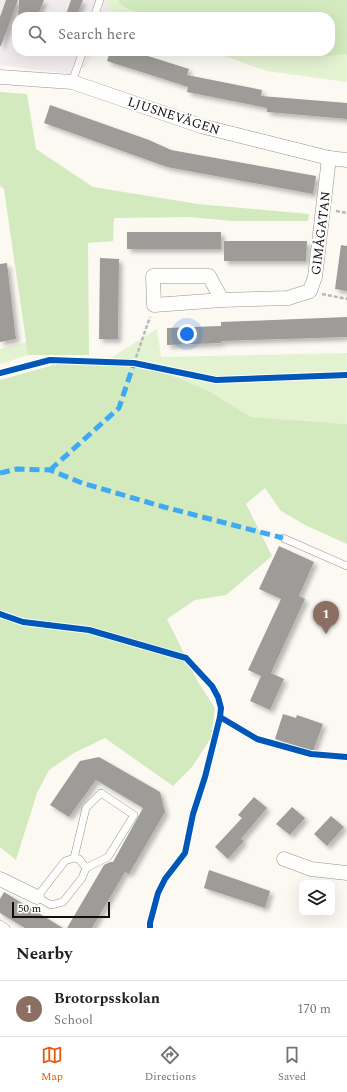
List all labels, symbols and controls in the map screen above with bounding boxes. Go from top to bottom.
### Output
search box [12,12,335,56]
icon: search [26,23,48,45]
text: Search here [58,23,136,46]
street label: LJUSNEVÄGEN [125,92,222,140]
street label: GIMÅGATAN [306,190,336,276]
your location [177,324,197,344]
pin: 1 [313,601,339,634]
map controls [299,880,335,916]
button: layers [299,880,335,916]
scale bar [12,900,110,919]
text: 50 m [18,900,41,917]
text: Nearby [16,941,72,967]
text: Brotorpsskolan [54,987,160,1010]
text: 1 [25,999,33,1019]
text: 170 m [297,999,331,1019]
text: School [54,1010,93,1030]
tab: Map [41,1044,63,1085]
tab: Directions [145,1044,196,1085]
tab: Saved [278,1044,306,1085]

